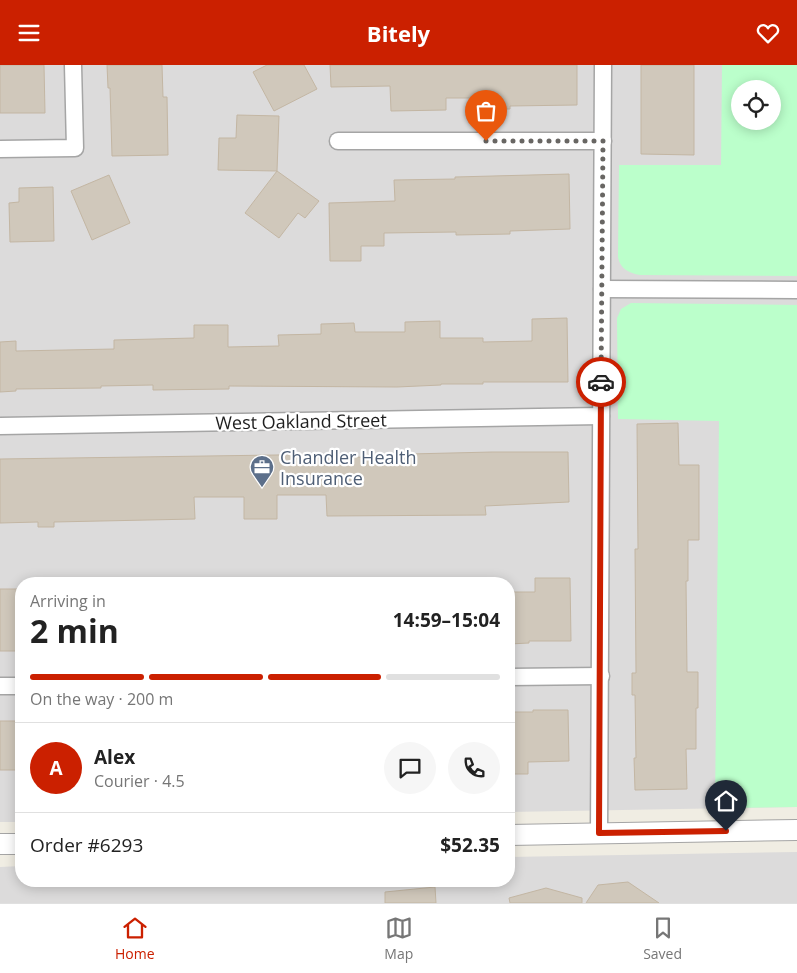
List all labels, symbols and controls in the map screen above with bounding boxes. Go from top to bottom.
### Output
text: Bitely [367,18,430,48]
icon: menu [15,19,43,47]
icon: heart [754,19,782,47]
map controls [731,80,781,130]
button: locate [731,80,781,130]
pin [465,90,507,141]
icon: bag [472,97,500,125]
courier [576,357,626,407]
icon: car [587,368,615,396]
street label: West Oakland Street [215,408,387,434]
place label: Chandler Health Insurance [280,445,417,490]
office icon: Chandler Health Insurance [249,454,275,488]
text: Arriving in [30,590,106,612]
text: 14:59–15:04 [393,607,500,633]
text: 2 min [30,609,119,652]
text: On the way · 200 m [30,688,173,710]
button: chat [384,742,436,794]
button: phone [448,742,500,794]
text: Alex [94,744,135,770]
text: A [49,755,63,781]
text: Courier · 4.5 [94,770,185,792]
pin [705,780,747,831]
icon: home [712,787,740,815]
text: Order #6293 [30,832,143,858]
text: $52.35 [440,832,500,858]
tab: Home [115,914,155,963]
tab: Map [384,914,413,963]
tab: Saved [643,914,682,963]

